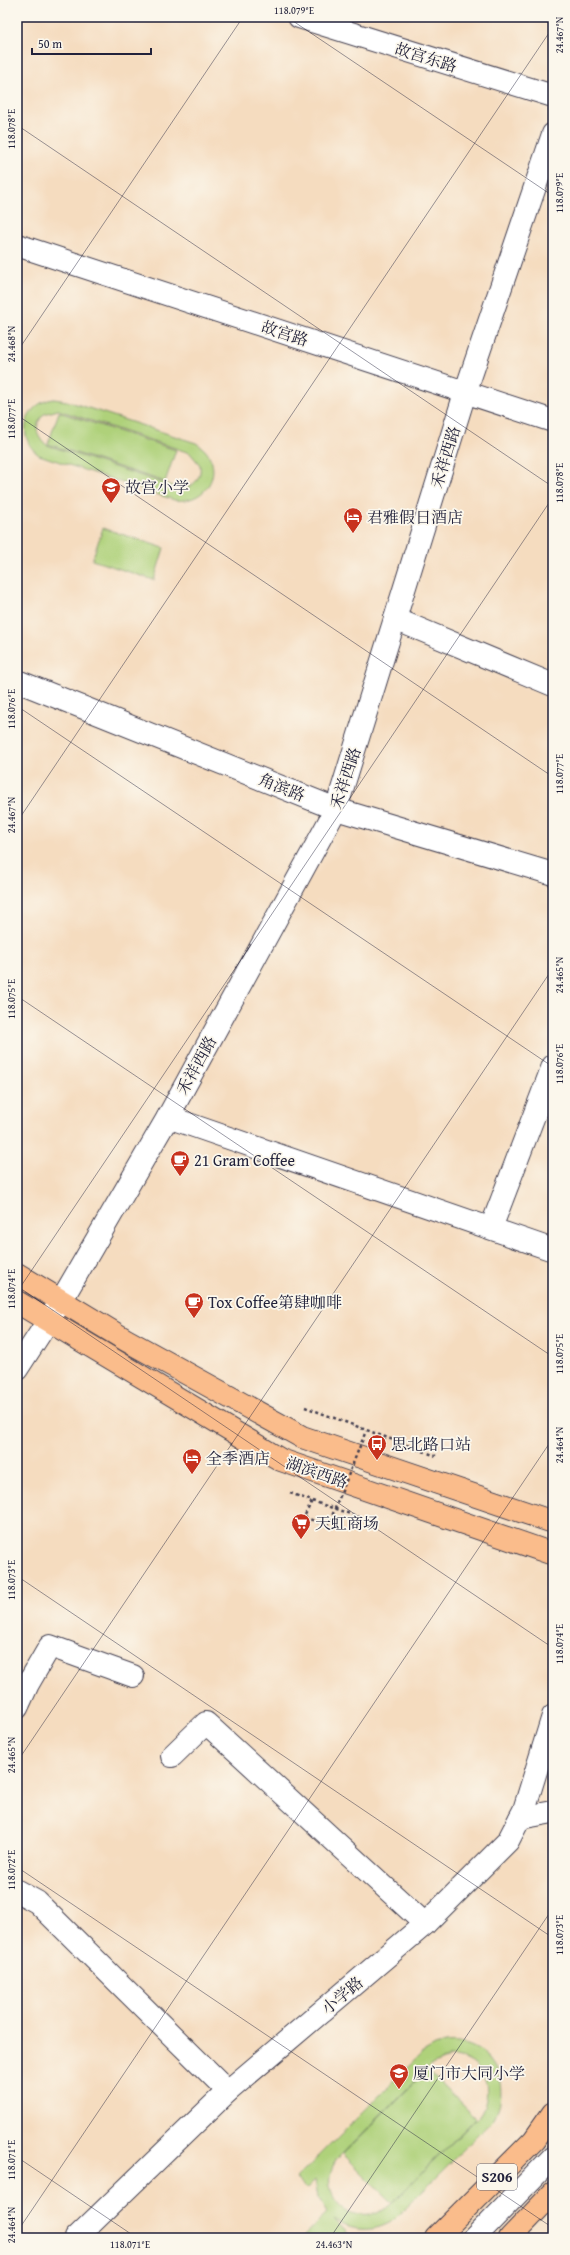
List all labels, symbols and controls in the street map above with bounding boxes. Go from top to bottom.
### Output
text: 118.079°E [274,3,314,18]
text: 24.467°N [552,16,567,53]
scale bar [32,30,151,56]
text: 50 m [38,35,62,52]
street label: 故宫东路 [392,36,460,78]
text: 118.078°E [4,109,19,149]
text: 118.079°E [552,173,567,213]
street label: 故宫路 [258,314,312,352]
text: 24.468°N [4,325,19,362]
text: 118.077°E [4,399,19,439]
street label: 禾祥西路 [424,423,466,491]
text: 118.078°E [552,463,567,503]
place label: 故宫小学 [125,475,189,499]
school or university icon: 故宫小学 [100,476,122,504]
place label: 君雅假日酒店 [367,505,463,529]
hotel icon: 君雅假日酒店 [342,506,364,534]
text: 118.076°E [4,689,19,729]
street label: 禾祥西路 [324,744,366,812]
text: 118.077°E [552,754,567,794]
street label: 角滨路 [255,767,309,807]
text: 24.467°N [4,796,19,833]
text: 24.465°N [552,956,567,993]
text: 118.075°E [4,979,19,1019]
street label: 禾祥西路 [170,1031,222,1099]
text: 118.076°E [552,1044,567,1084]
place label: 21 Gram Coffee [194,1148,295,1172]
cafe icon: 21 Gram Coffee [169,1149,191,1177]
text: 118.074°E [4,1269,19,1309]
place label: Tox Coffee第肆咖啡 [208,1290,342,1314]
cafe icon: Tox Coffee第肆咖啡 [183,1291,205,1319]
text: 118.075°E [552,1334,567,1374]
text: 24.464°N [552,1426,567,1463]
place label: 思北路口站 [391,1432,471,1456]
bus stop icon: 思北路口站 [366,1433,388,1461]
place label: 全季酒店 [206,1446,270,1470]
hotel icon: 全季酒店 [181,1447,203,1475]
street label: 湖滨西路 [283,1450,351,1494]
place label: 天虹商场 [315,1511,379,1535]
supermarket icon: 天虹商场 [290,1512,312,1540]
text: 118.073°E [4,1560,19,1600]
text: 118.074°E [552,1624,567,1664]
text: 24.465°N [4,1736,19,1773]
text: 118.072°E [4,1850,19,1890]
text: 118.073°E [552,1915,567,1955]
street label: 小学路 [316,1970,368,2020]
place label: 厦门市大同小学 [413,2061,525,2085]
school or university icon: 厦门市大同小学 [388,2062,410,2090]
text: 118.071°E [4,2140,19,2180]
road number: S206 [477,2164,517,2190]
text: 24.464°N [4,2206,19,2243]
text: 118.071°E [110,2237,150,2252]
text: 24.463°N [316,2237,353,2252]

